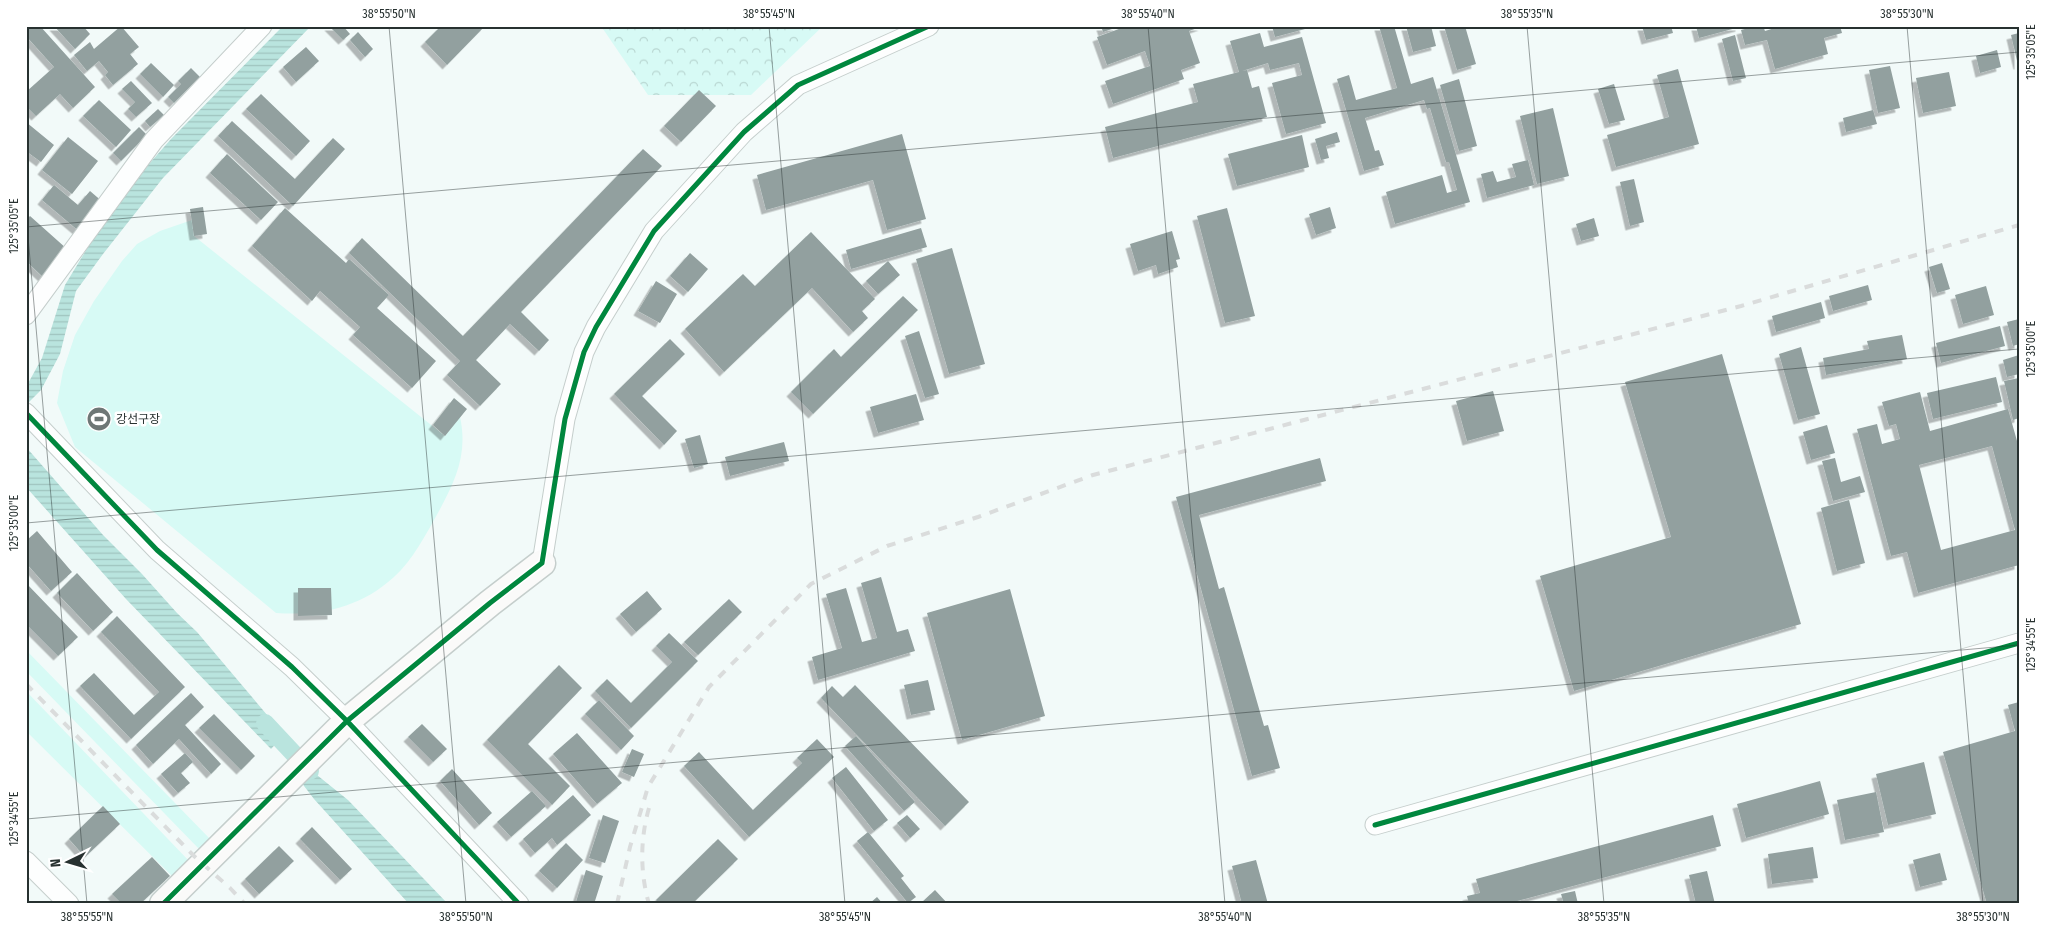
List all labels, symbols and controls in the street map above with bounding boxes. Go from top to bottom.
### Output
text: 38°55'50"N [362,7,416,21]
text: 38°55'45"N [743,7,795,21]
text: 38°55'40"N [1121,7,1175,21]
text: 38°55'35"N [1501,7,1553,21]
text: 38°55'30"N [1880,7,1934,21]
text: 125°35'05"E [2024,24,2038,80]
text: 125°35'05"E [7,198,21,254]
text: 125°35'00"E [2024,320,2038,377]
sports icon: 강선구장 [86,406,112,432]
place label: 강선구장 [116,412,160,426]
text: 125°35'00"E [7,494,21,551]
text: 125°34'55"E [2024,617,2038,672]
text: 125°34'55"E [7,791,21,846]
north arrow [42,838,92,888]
text: N [47,858,64,868]
text: 38°55'55"N [61,910,113,924]
text: 38°55'50"N [439,910,493,924]
text: 38°55'45"N [819,910,871,924]
text: 38°55'40"N [1198,910,1252,924]
text: 38°55'35"N [1578,910,1630,924]
text: 38°55'30"N [1956,910,2010,924]

